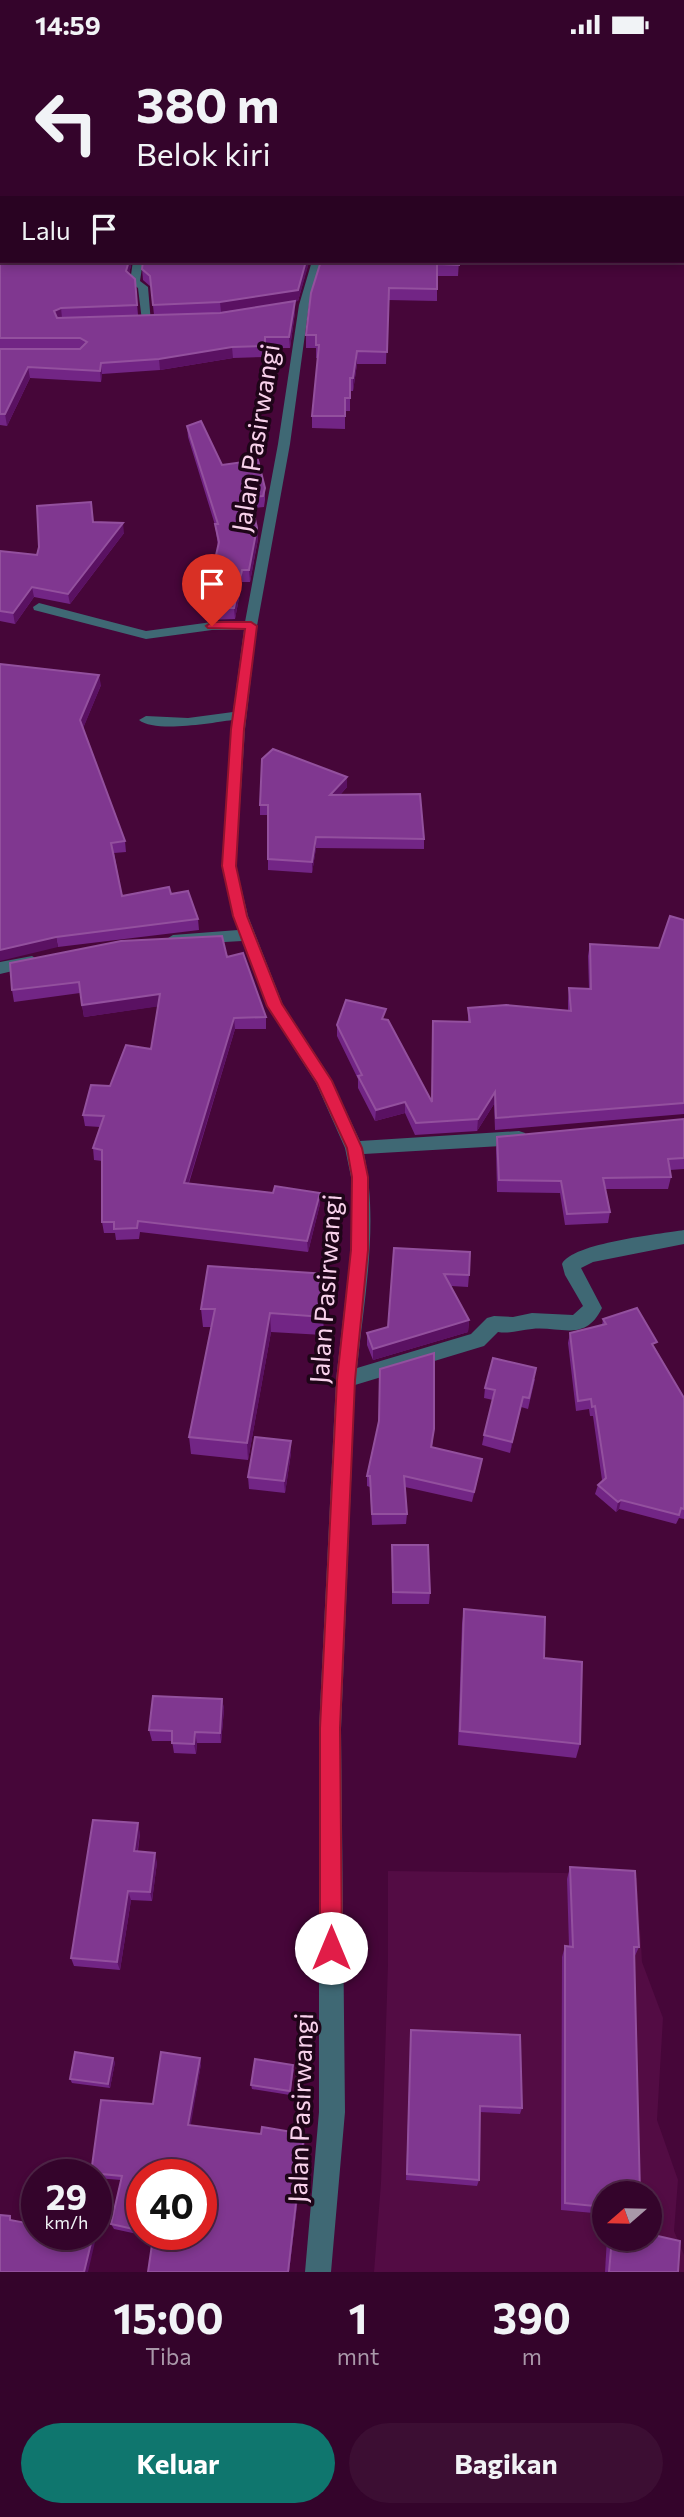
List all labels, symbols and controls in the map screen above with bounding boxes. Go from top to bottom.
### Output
text: 14:59 [35,9,101,40]
text: 380 m [136,73,280,133]
icon: left [21,77,112,168]
text: Belok kiri [136,133,271,173]
icon: arrive [85,210,123,248]
text: Lalu [21,214,71,245]
street label: Jalan Pasirwangi [224,342,285,534]
pin [182,554,242,626]
icon: arrive [193,565,231,603]
street label: Jalan Pasirwangi [302,1193,347,1385]
position arrow [294,1911,368,1985]
street label: Jalan Pasirwangi [281,2013,318,2203]
speed limit sign: 40 [126,2159,217,2250]
text: 29 [46,2174,87,2217]
north arrow [592,2181,662,2251]
map controls [592,2181,662,2251]
text: km/h [45,2211,88,2233]
text: 15:00 [113,2291,224,2343]
text: 1 [349,2291,368,2343]
text: 390 [493,2291,571,2343]
text: Tiba [145,2342,192,2370]
text: mnt [337,2342,379,2370]
text: m [522,2342,542,2370]
button: Keluar [21,2423,335,2503]
button: Bagikan [349,2423,663,2503]

